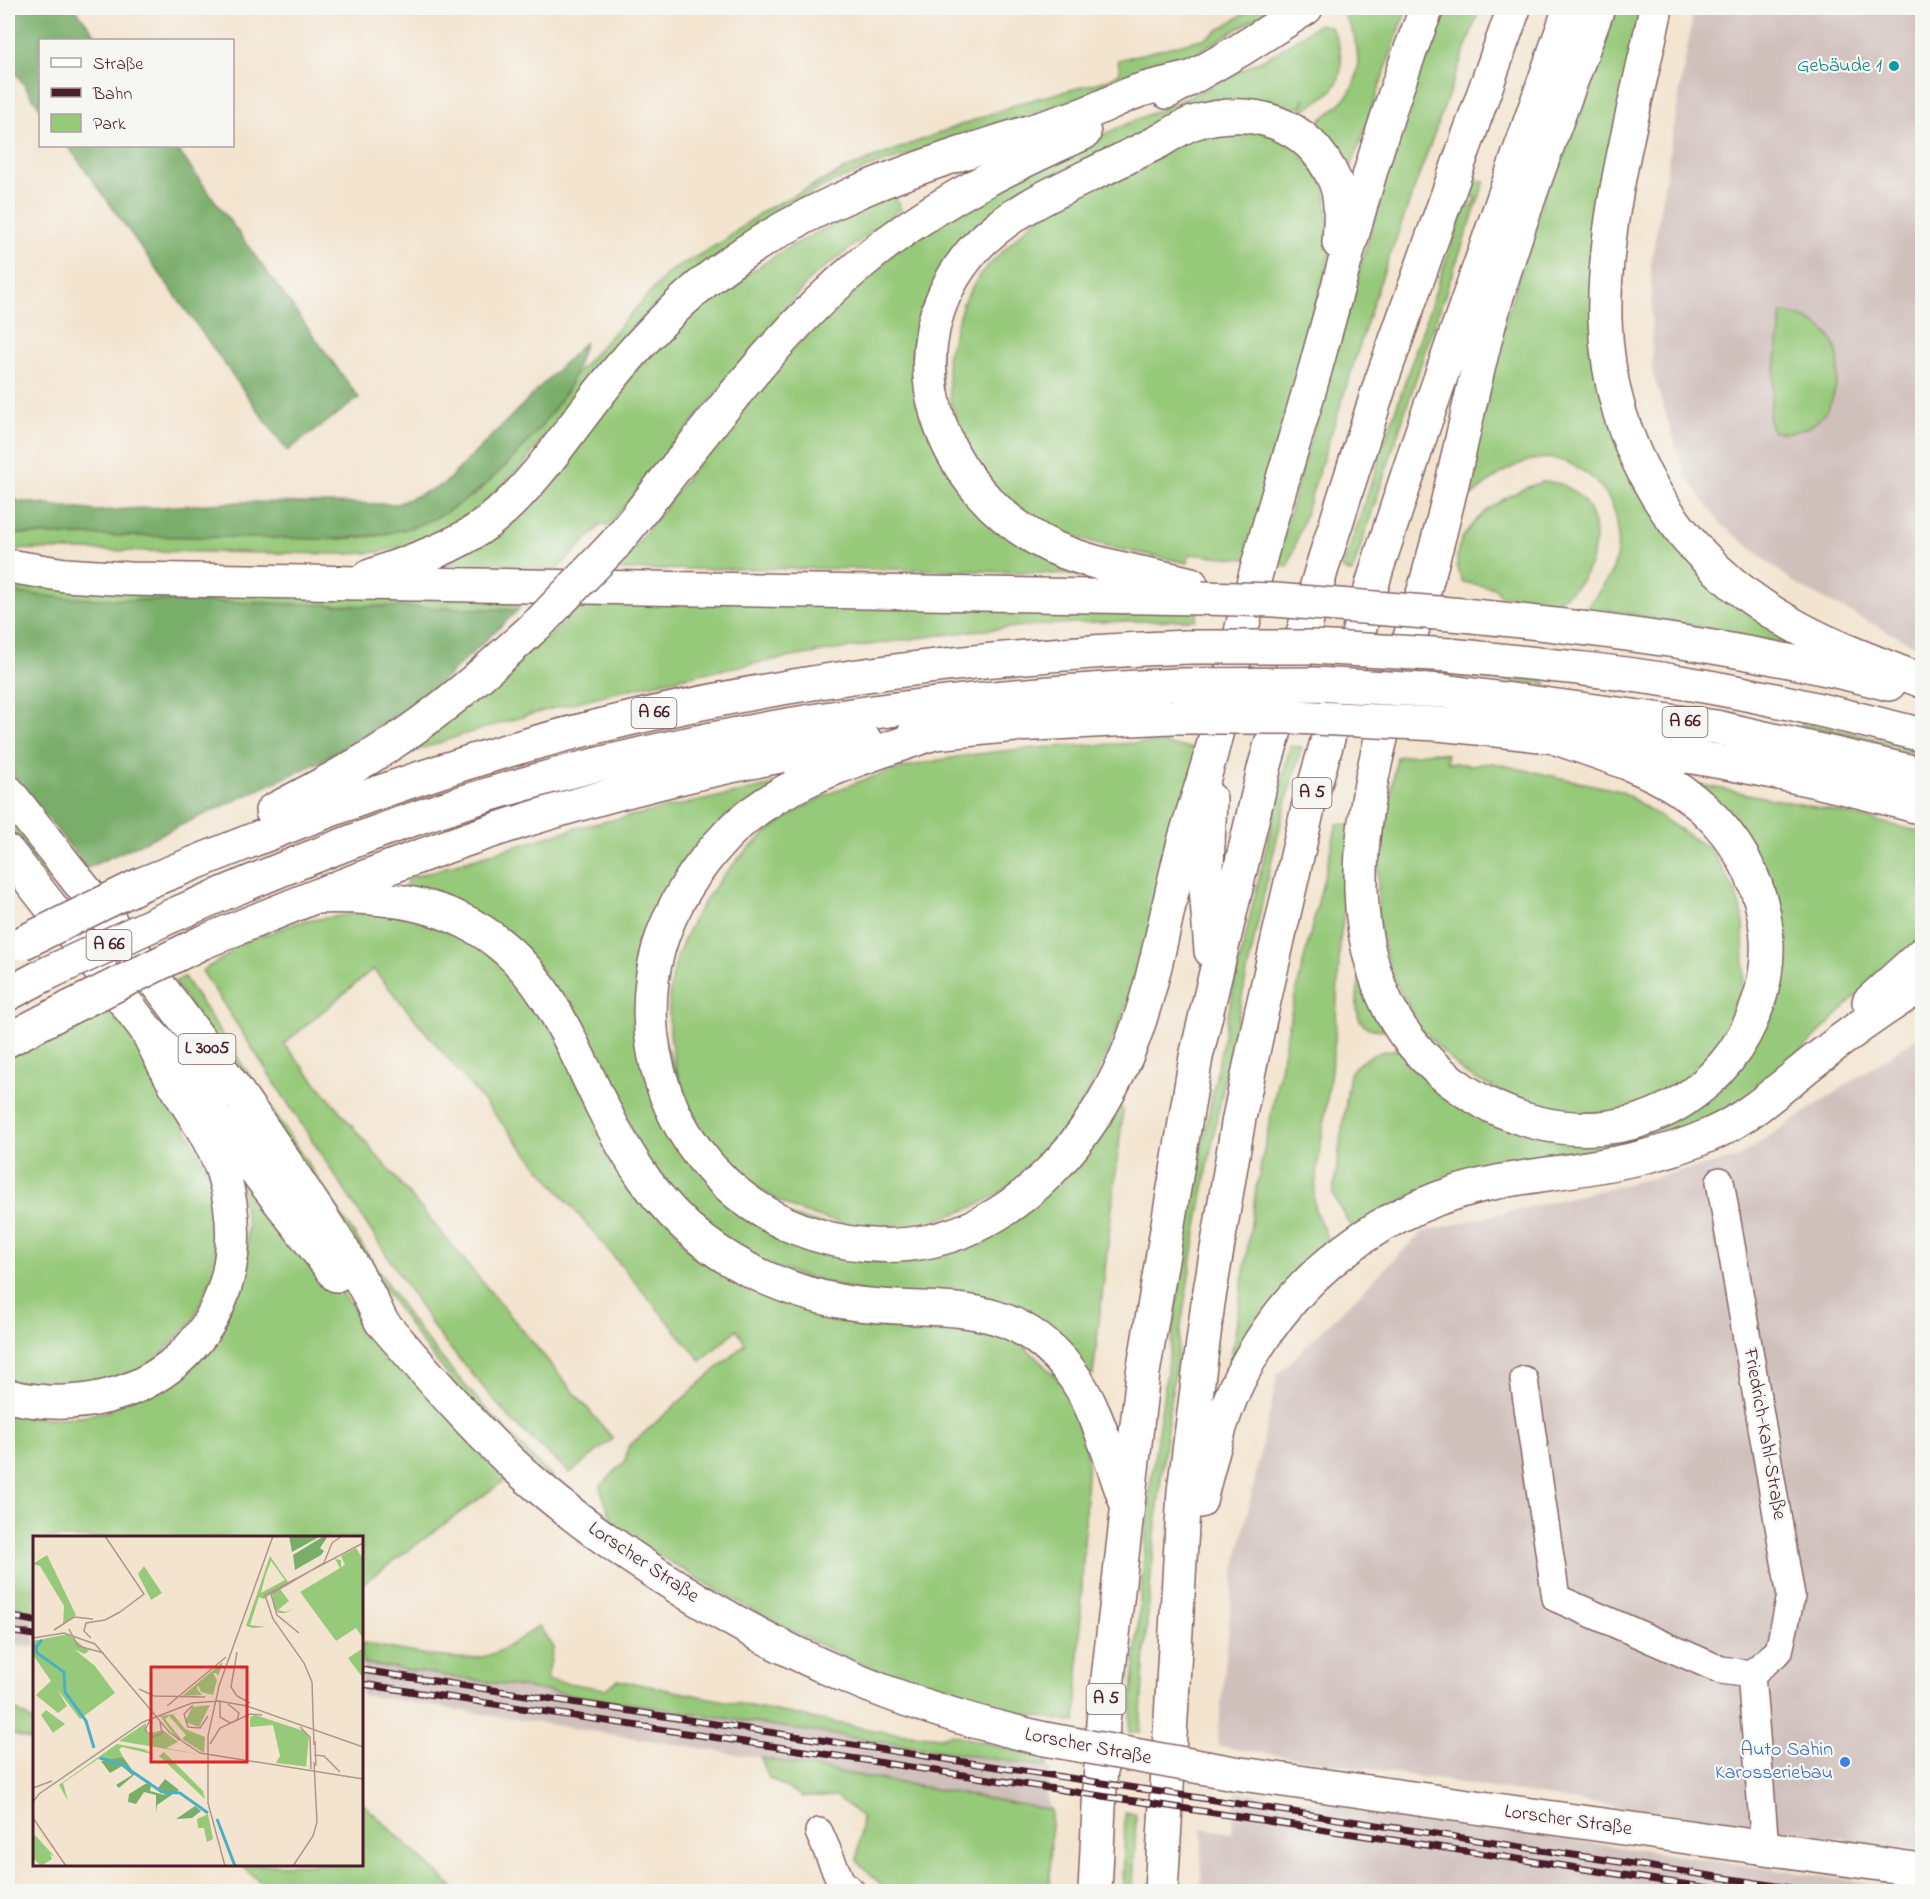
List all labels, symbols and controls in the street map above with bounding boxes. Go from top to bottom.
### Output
legend [39,39,234,147]
text: Straße [93,52,144,78]
place label: Gebäude 1 [1797,52,1882,81]
marker: Gebäude 1 [1887,59,1901,73]
text: Bahn [92,82,132,108]
text: Park [93,112,126,138]
road number: A 66 [632,698,676,728]
road number: A 66 [1662,707,1708,737]
road number: A 5 [1292,778,1332,808]
road number: A 66 [86,930,132,960]
road number: L 3005 [178,1034,236,1064]
street label: Friedrich-Kahl-Straße [1734,1345,1793,1522]
street label: Lorscher Straße [582,1515,704,1611]
inset map [33,1536,363,1866]
road number: A 5 [1086,1684,1126,1714]
street label: Lorscher Straße [1022,1720,1154,1774]
place label: Auto Sahin Karosseriebau [1715,1736,1833,1788]
marker: Auto Sahin Karosseriebau [1838,1755,1852,1769]
street label: Lorscher Straße [1502,1798,1634,1844]

